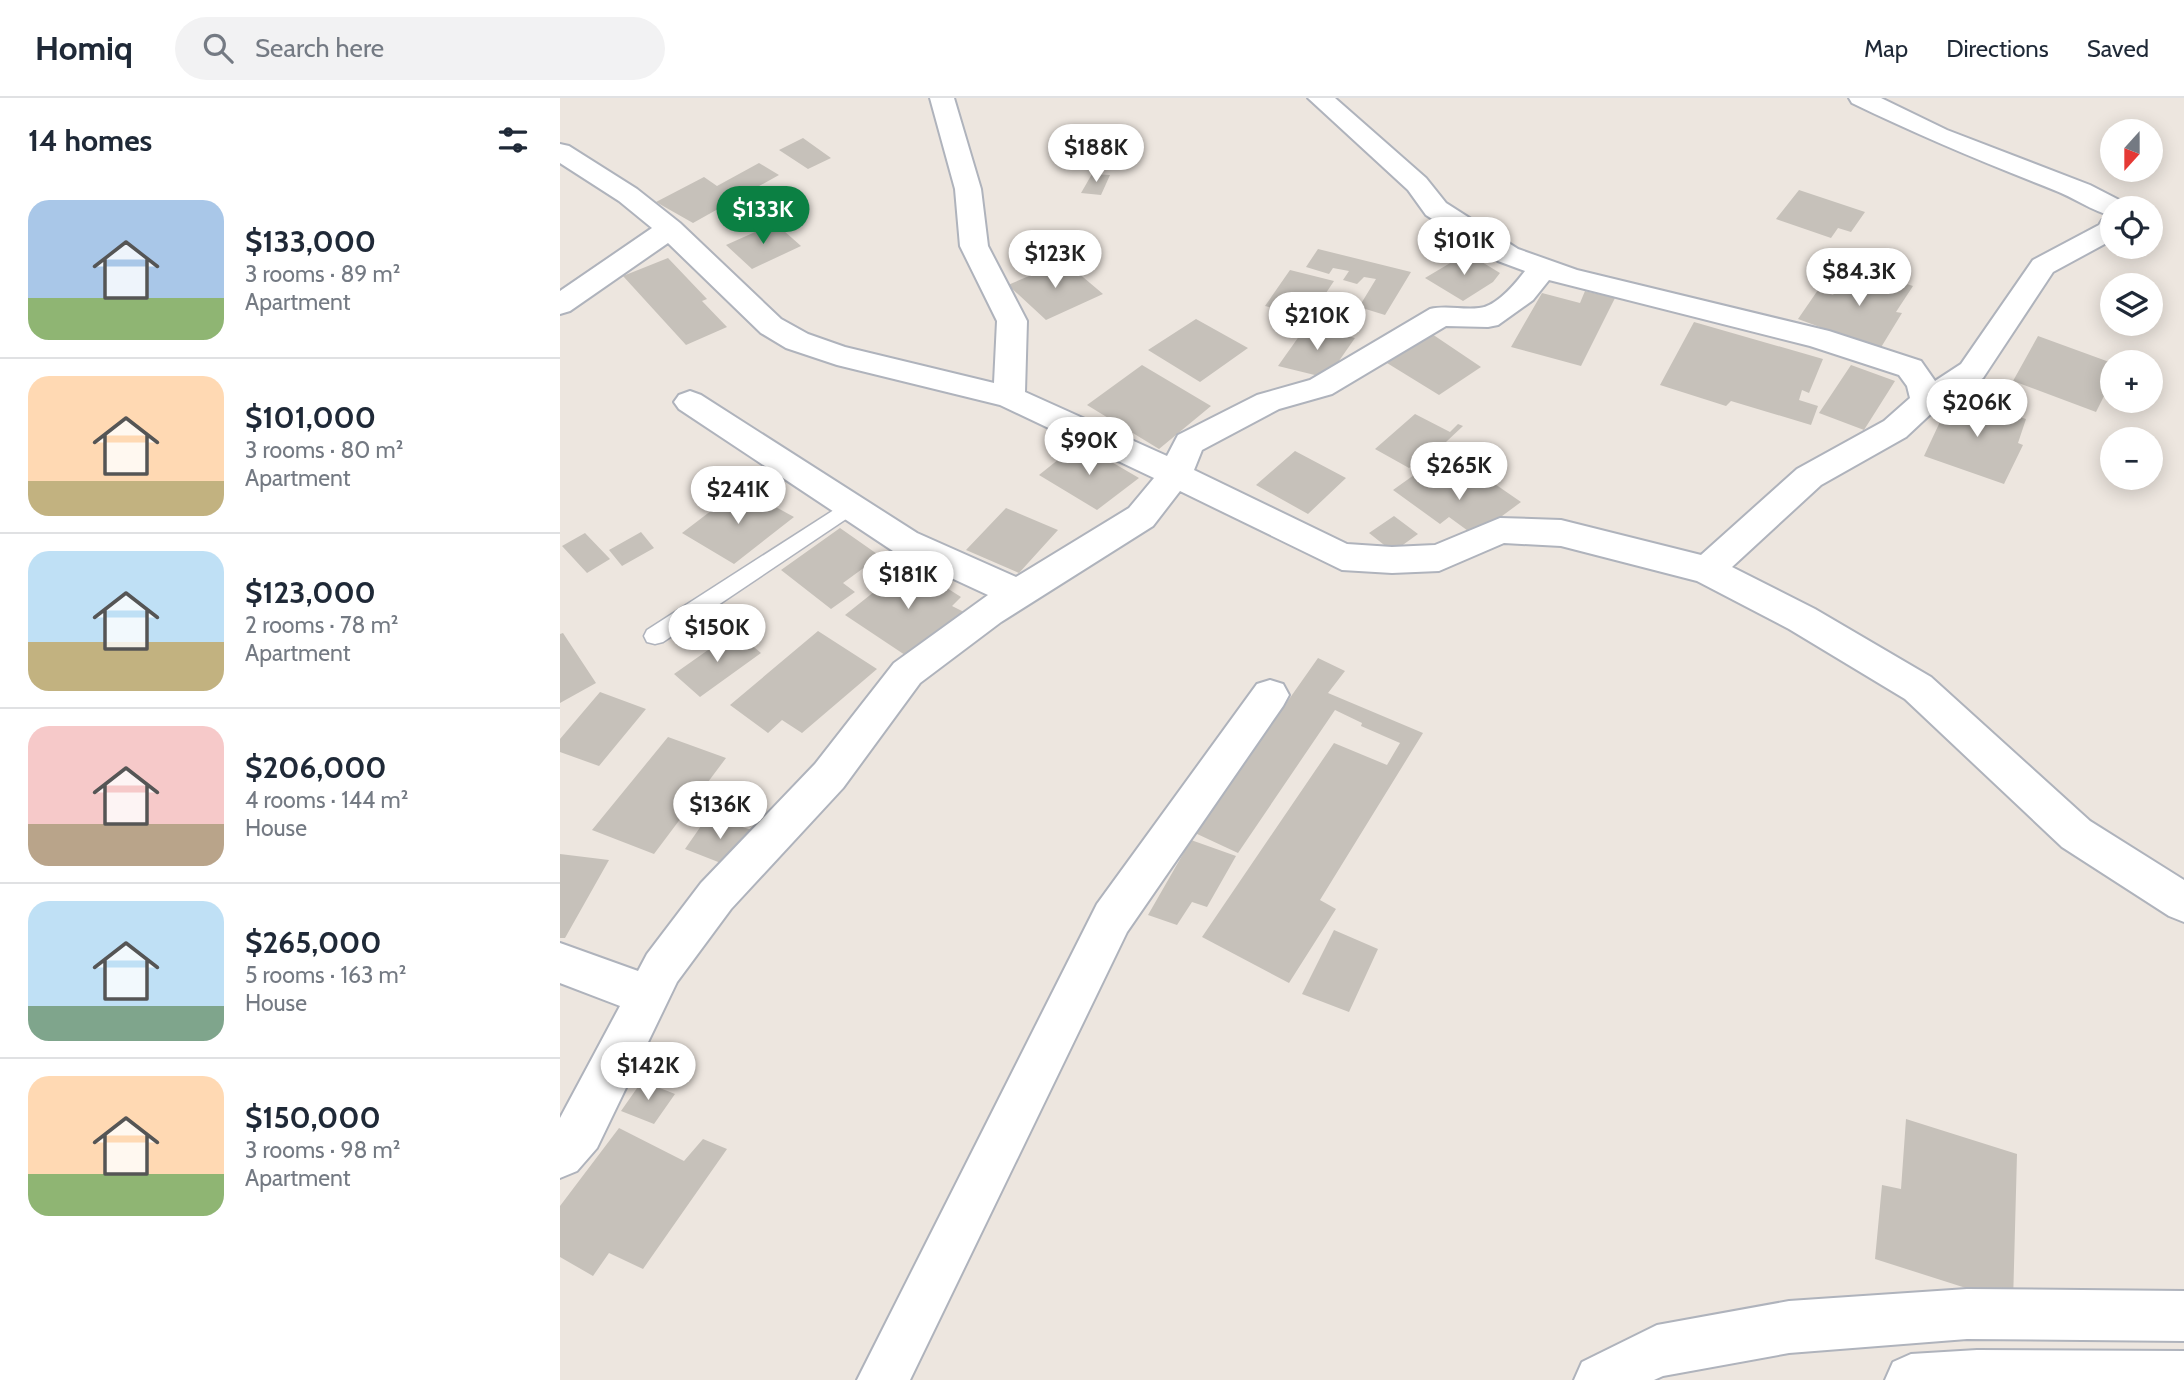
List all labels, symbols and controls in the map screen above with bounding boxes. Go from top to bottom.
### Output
search box [175,17,665,80]
text: Homiq [35,28,133,68]
icon: search [199,29,237,67]
text: Search here [255,32,384,64]
text: Map [1864,34,1908,63]
text: Directions [1946,34,2049,63]
text: Saved [2087,34,2149,63]
north arrow [2100,119,2163,182]
map controls [2100,119,2163,490]
icon: filters [494,121,532,159]
text: 14 homes [28,122,152,159]
pin: $188K [1047,125,1145,184]
text: $188K [1064,133,1128,161]
pin: $133K [714,186,812,246]
text: $133K [732,195,794,223]
button: locate [2100,196,2163,259]
pin: $101K [1415,218,1513,277]
text: $133,000 [245,223,376,260]
text: $101K [1434,226,1494,254]
icon: home [84,228,168,312]
pin: $123K [1006,230,1104,290]
text: $123K [1025,239,1085,267]
pin: $84.3K [1802,248,1916,308]
text: $84.3K [1822,257,1896,285]
text: 3 rooms · 89 m² [245,260,400,288]
button: layers [2100,273,2163,336]
text: Apartment [245,288,350,316]
pin: $210K [1268,292,1366,352]
text: $210K [1285,301,1349,329]
button: + [2100,350,2163,413]
pin: $206K [1928,380,2026,439]
text: $206K [1942,388,2012,416]
text: $101,000 [245,399,376,436]
icon: home [84,404,168,488]
pin: $90K [1048,418,1130,477]
text: $90K [1061,426,1117,454]
button: − [2100,427,2163,490]
text: 3 rooms · 80 m² [245,436,403,464]
pin: $265K [1410,442,1508,502]
text: $265K [1426,451,1492,479]
text: Apartment [245,464,350,492]
pin: $241K [689,466,787,526]
text: $241K [707,475,769,503]
pin: $181K [859,552,957,611]
text: $181K [879,560,937,588]
text: $123,000 [245,574,376,611]
icon: home [84,579,168,663]
pin: $150K [668,604,766,664]
text: 2 rooms · 78 m² [245,611,399,639]
text: $150K [685,613,749,641]
text: Apartment [245,639,350,667]
text: $206,000 [245,749,387,786]
icon: home [84,754,168,838]
pin: $136K [671,782,769,841]
text: 4 rooms · 144 m² [245,786,408,814]
text: $136K [689,790,751,818]
text: House [245,814,307,842]
text: $265,000 [245,924,381,961]
icon: home [84,929,168,1013]
text: 5 rooms · 163 m² [245,961,406,989]
text: House [245,989,307,1017]
pin: $142K [599,1042,697,1102]
text: $142K [617,1051,679,1079]
text: $150,000 [245,1099,381,1136]
icon: home [84,1104,168,1188]
text: 3 rooms · 98 m² [245,1136,400,1164]
text: Apartment [245,1164,350,1192]

